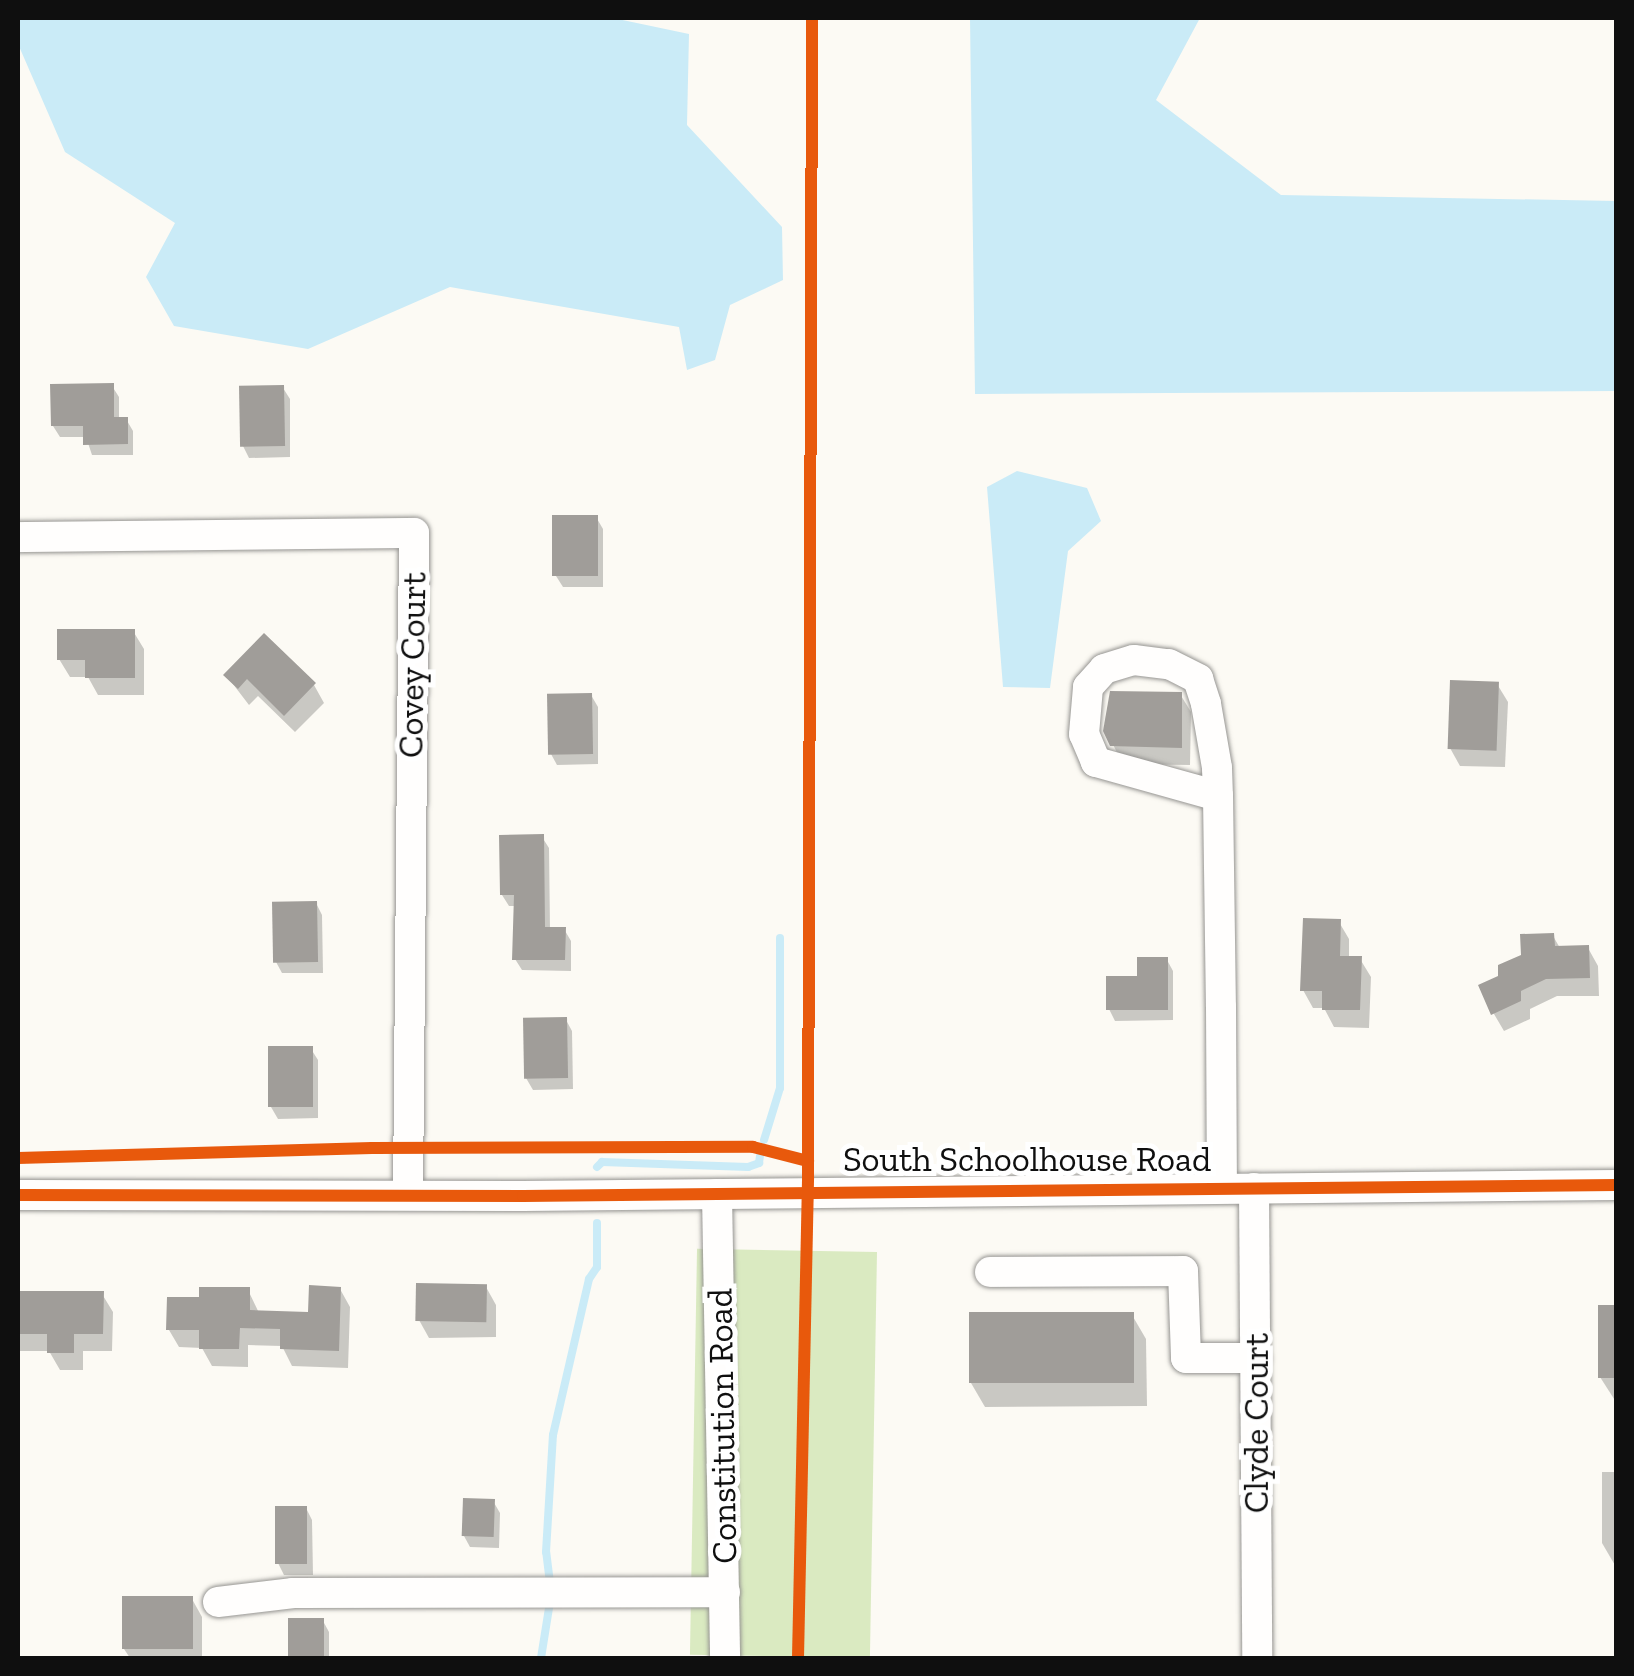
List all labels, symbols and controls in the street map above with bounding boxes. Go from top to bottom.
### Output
street label: Covey Court [389,571,435,759]
street label: South Schoolhouse Road [843,1138,1211,1180]
street label: Constitution Road [699,1288,745,1564]
street label: Clyde Court [1235,1333,1277,1513]

